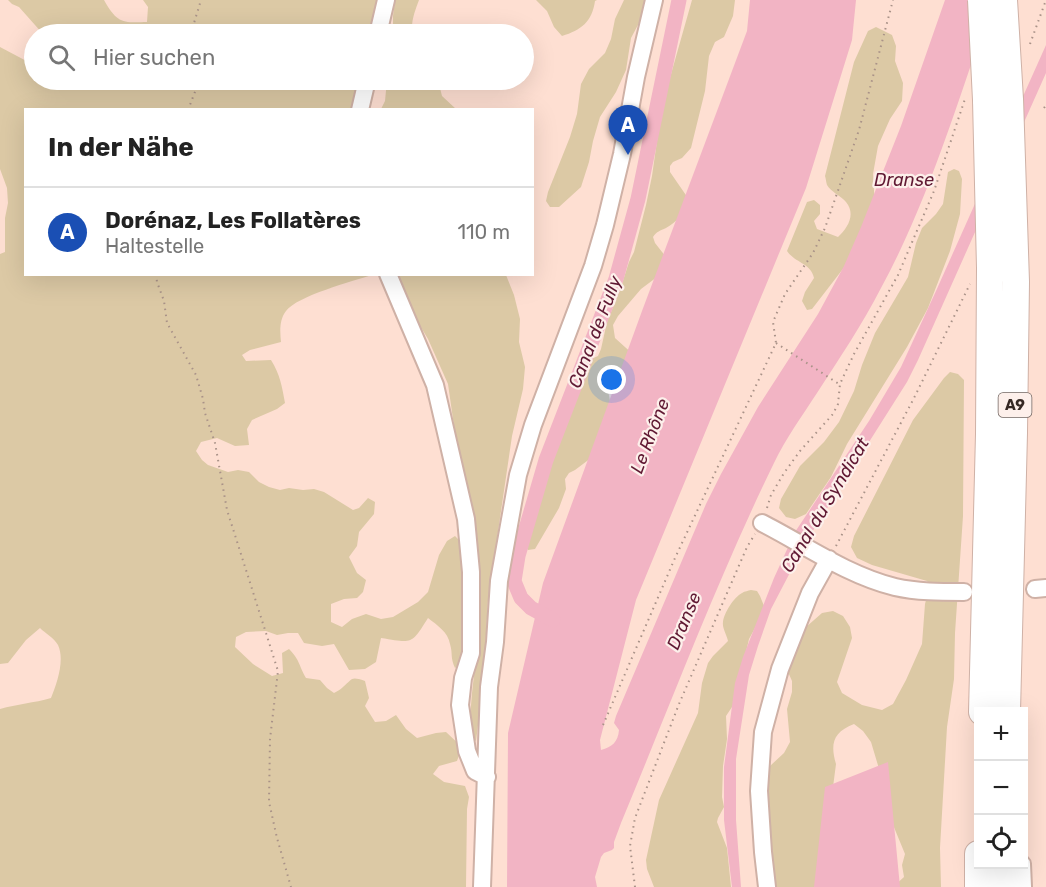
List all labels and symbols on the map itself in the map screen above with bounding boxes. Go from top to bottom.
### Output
pin: A [608,106,648,155]
water label: Dranse [874,169,934,191]
water label: Canal de Fully [564,272,627,391]
your location [597,365,626,394]
road number: A9 [998,393,1032,417]
water label: Le Rhône [626,396,674,476]
water label: Canal du Syndicat [776,433,874,576]
water label: Dranse [662,589,706,653]

